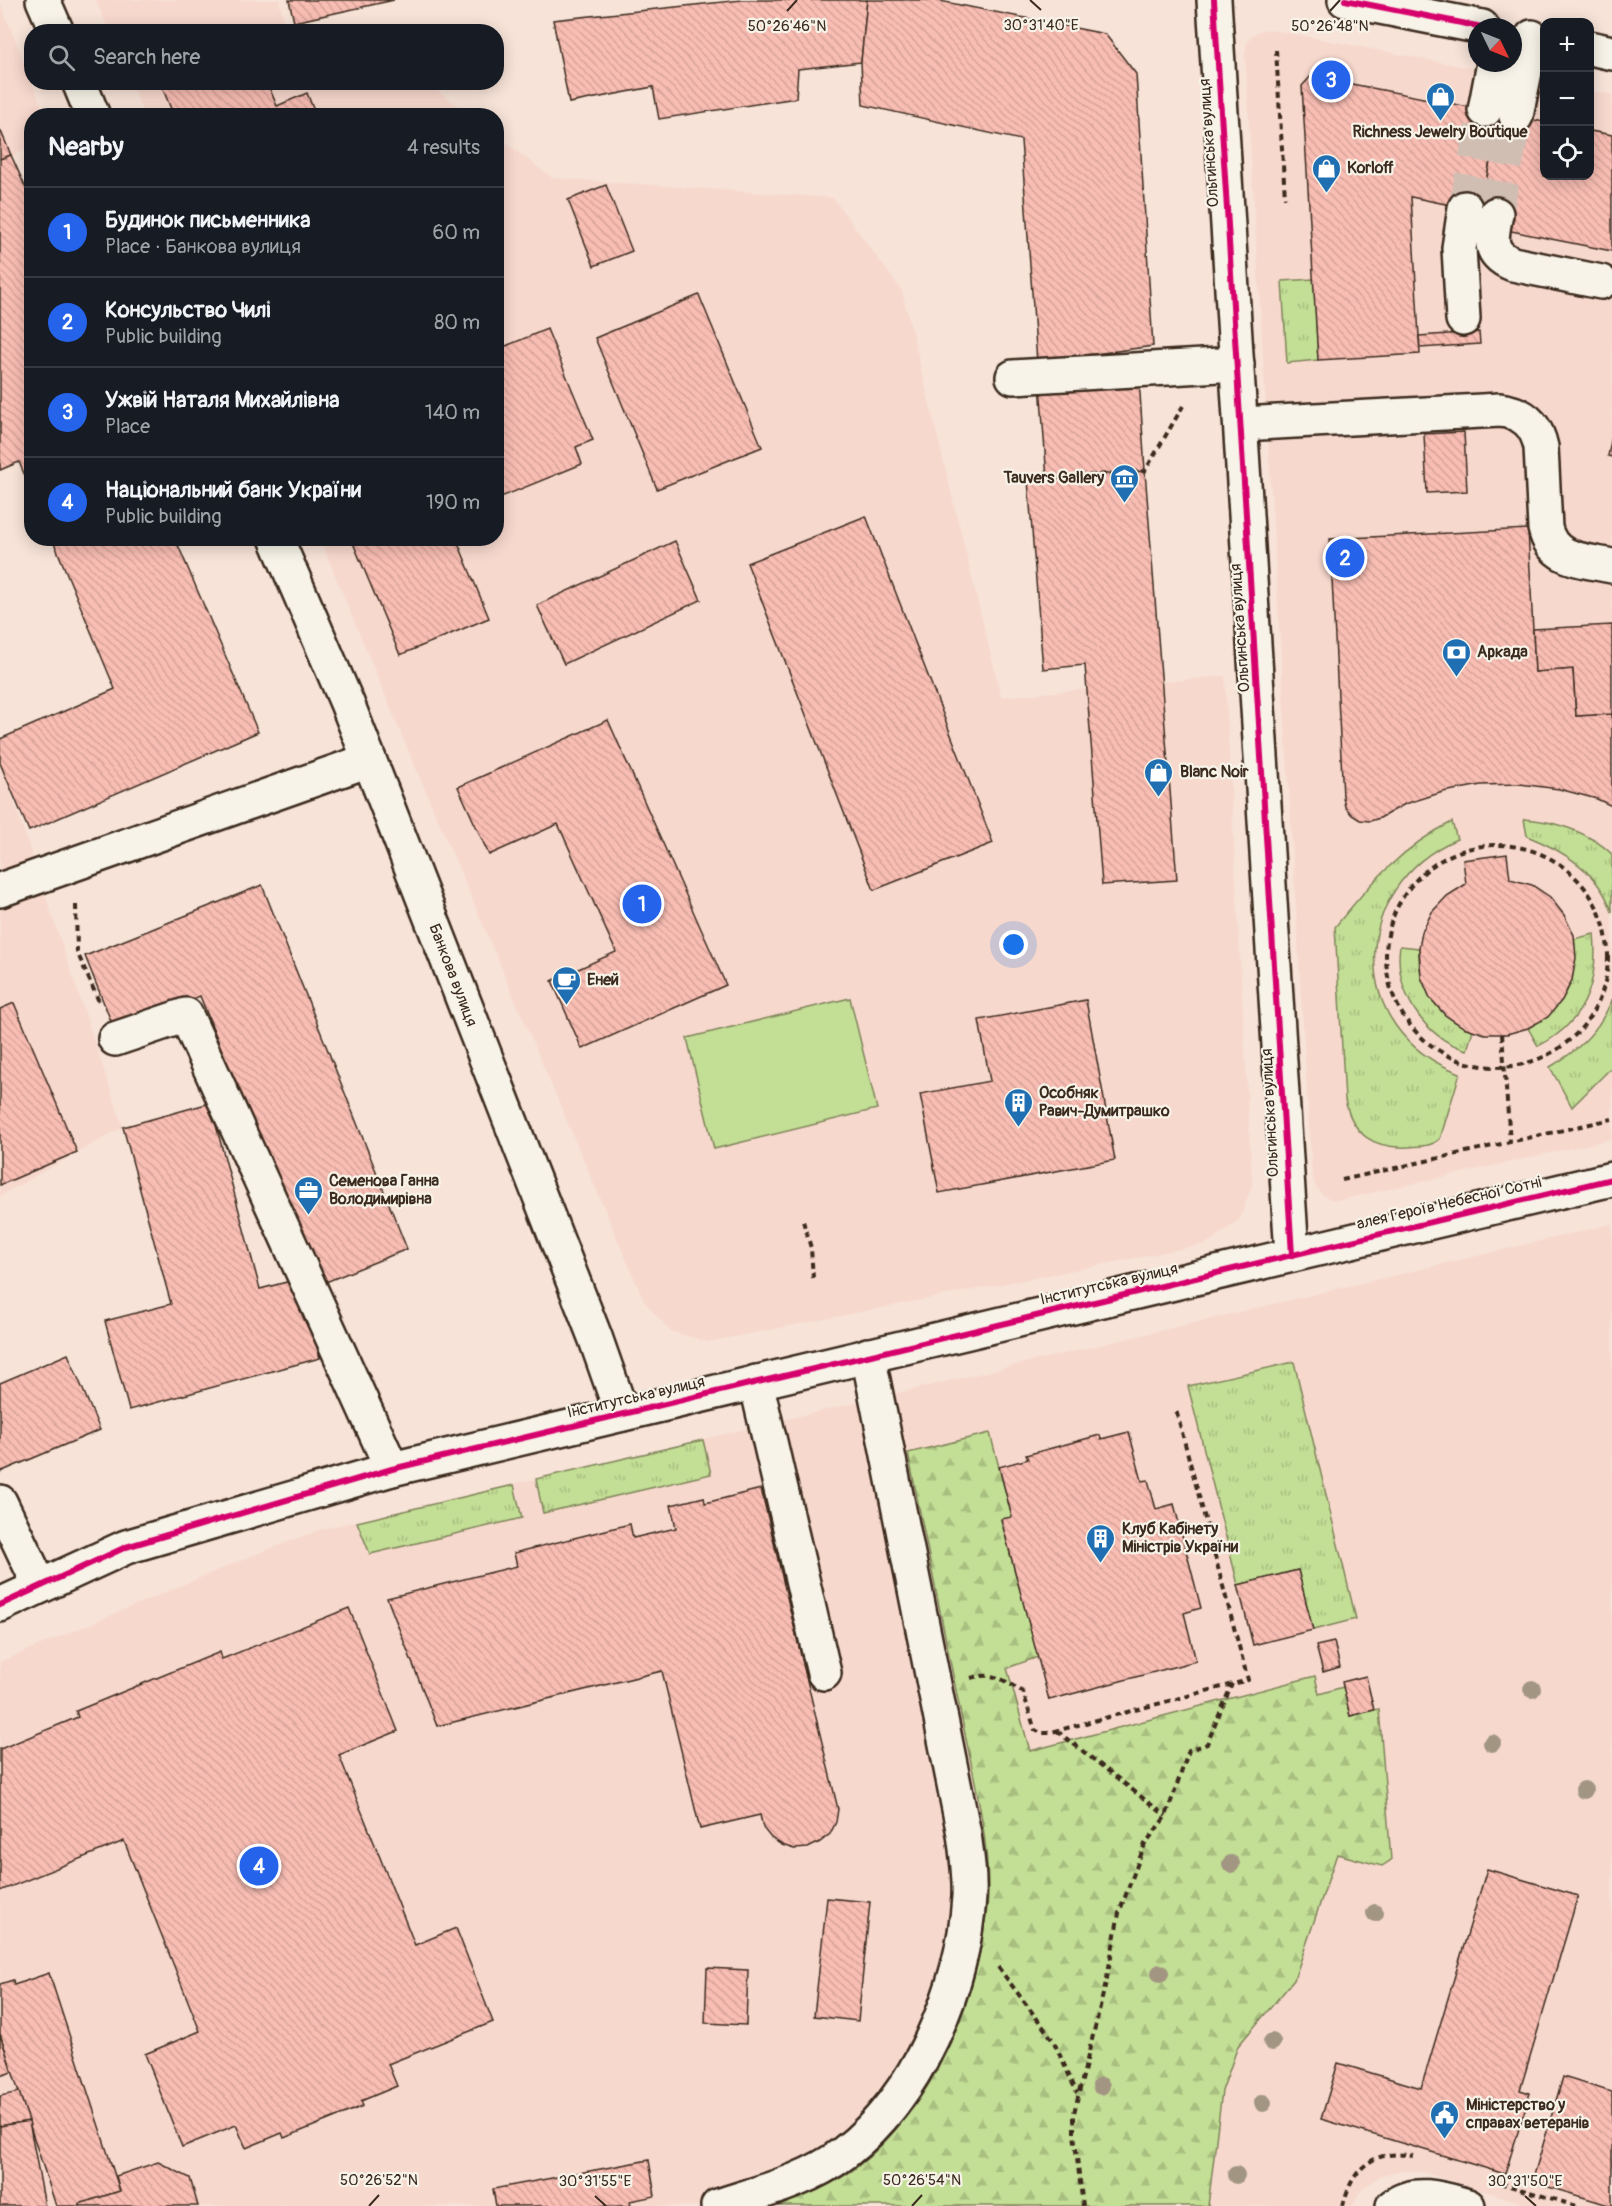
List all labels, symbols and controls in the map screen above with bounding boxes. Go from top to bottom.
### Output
text: 30°31'40"E [1003,16,1079,35]
text: 50°26'46"N [748,17,826,36]
text: 50°26'48"N [1291,17,1369,36]
north arrow [1468,18,1522,72]
map controls [1540,18,1594,180]
button: + [1540,18,1594,72]
search box [24,24,504,90]
icon: search [45,41,78,74]
text: Search here [93,43,200,71]
pin: 3 [1312,58,1350,103]
button: − [1540,72,1594,126]
street label: Ольгинська вулиця [1195,78,1223,208]
shop icon: Richness Jewelry Boutique [1424,80,1456,122]
place label: Richness Jewelry Boutique [1353,122,1529,142]
button: locate [1540,126,1594,180]
text: Nearby [48,131,124,163]
text: 4 results [407,135,480,160]
shop icon: Korloff [1310,152,1342,194]
place label: Korloff [1347,158,1394,178]
text: Будинок письменника [105,206,310,234]
text: 1 [64,220,71,245]
text: 60 m [433,220,480,245]
text: Place · Банкова вулиця [105,234,301,259]
text: Консульство Чилі [105,296,270,324]
text: 2 [62,310,73,335]
text: 80 m [434,310,480,335]
text: Public building [105,324,221,349]
text: Ужвій Наталя Михайлівна [105,386,339,414]
text: 3 [62,400,73,425]
text: 140 m [425,400,480,425]
text: Place [105,414,150,439]
museum icon: Tauvers Gallery [1109,462,1141,504]
place label: Tauvers Gallery [1002,468,1104,488]
text: Національний банк України [105,476,361,504]
text: 4 [62,490,73,515]
text: 190 m [426,490,480,515]
text: Public building [105,504,221,529]
pin: 2 [1326,536,1364,580]
street label: Ольгинська вулиця [1226,563,1254,693]
bank icon: Аркада [1440,636,1472,678]
place label: Аркада [1477,642,1528,662]
shop icon: Blanc Noir [1143,756,1175,798]
place label: Blanc Noir [1180,762,1249,782]
pin: 1 [622,882,662,926]
street label: Банкова вулиця [424,921,482,1029]
your location [999,930,1028,959]
cafe icon: Еней [550,964,582,1006]
place label: Еней [587,970,619,990]
street label: Ольгинська вулиця [1257,1048,1283,1178]
place label: Особняк Равич-Думитрашко [1039,1083,1170,1121]
building icon: Особняк Равич-Думитрашко [1002,1086,1034,1128]
place label: Семенова Ганна Володимирівна [329,1171,440,1209]
street label: алея Героїв Небесної Сотні [1355,1172,1544,1234]
office icon: Семенова Ганна Володимирівна [292,1174,324,1216]
street label: Інститутська вулиця [1038,1258,1180,1310]
street label: Інститутська вулиця [565,1371,707,1423]
place label: Клуб Кабінету Міністрів України [1122,1519,1239,1557]
building icon: Клуб Кабінету Міністрів України [1085,1522,1117,1564]
pin: 4 [240,1844,278,1888]
place label: Міністерство у справах ветеранів [1465,2095,1590,2133]
public building icon: Міністерство у справах ветеранів [1429,2098,1461,2140]
text: 50°26'52"N [340,2171,418,2190]
text: 50°26'54"N [883,2171,961,2190]
text: 30°31'55"E [559,2172,631,2191]
text: 30°31'50"E [1488,2172,1563,2191]

